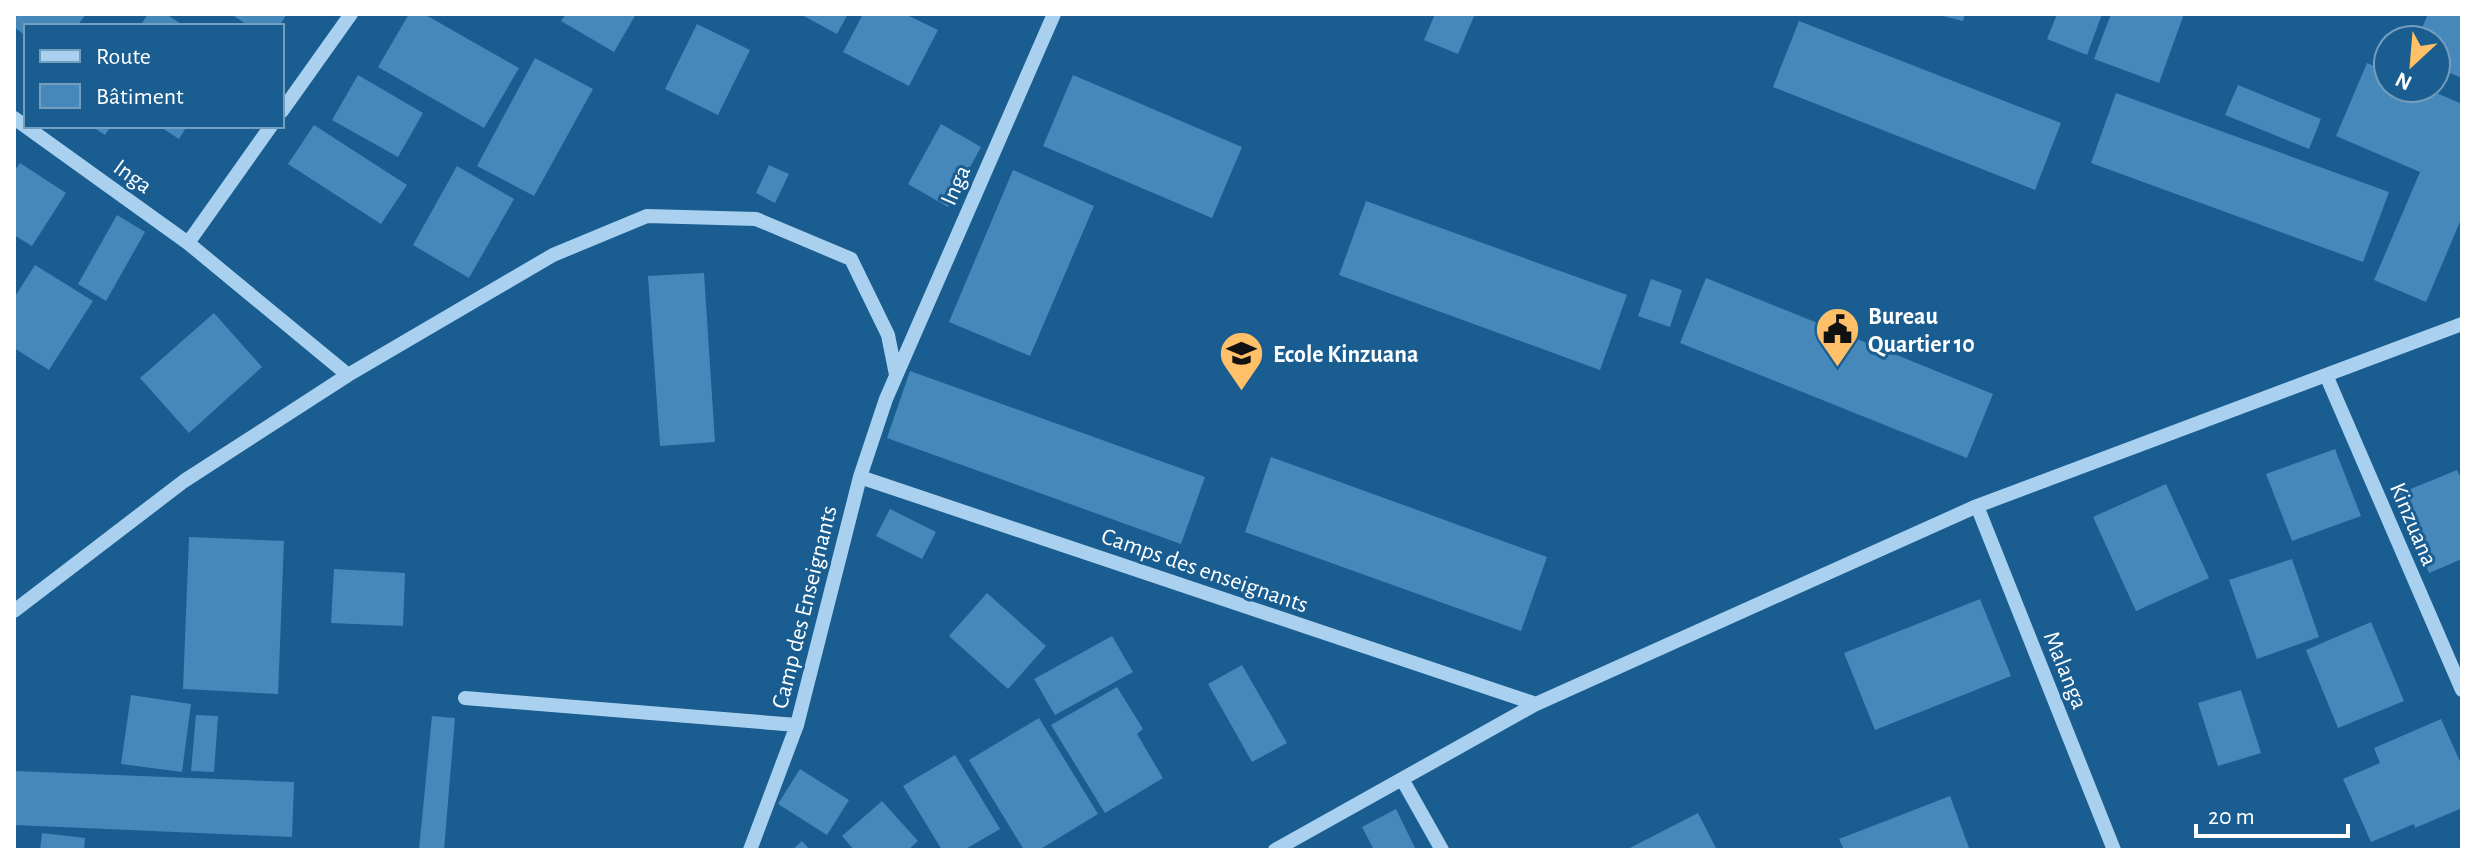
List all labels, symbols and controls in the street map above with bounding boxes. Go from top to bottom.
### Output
legend [24,24,284,128]
north arrow [2372,24,2452,104]
text: Route [96,45,151,69]
text: N [2392,68,2415,94]
text: Bâtiment [96,85,184,109]
street label: Inga [109,155,156,199]
street label: Inga [937,162,975,209]
place label: Bureau Quartier 10 [1868,305,1975,357]
public building icon: Bureau Quartier 10 [1813,306,1861,369]
school or university icon: Ecole Kinzuana [1218,330,1266,393]
place label: Ecole Kinzuana [1273,343,1418,367]
street label: Kinzuana [2385,479,2441,569]
street label: Camp des Enseignants [768,503,842,711]
street label: Camps des enseignants [1098,524,1311,618]
street label: Malanga [2039,628,2091,713]
scale bar [2196,788,2348,838]
text: 20 m [2208,805,2255,829]

